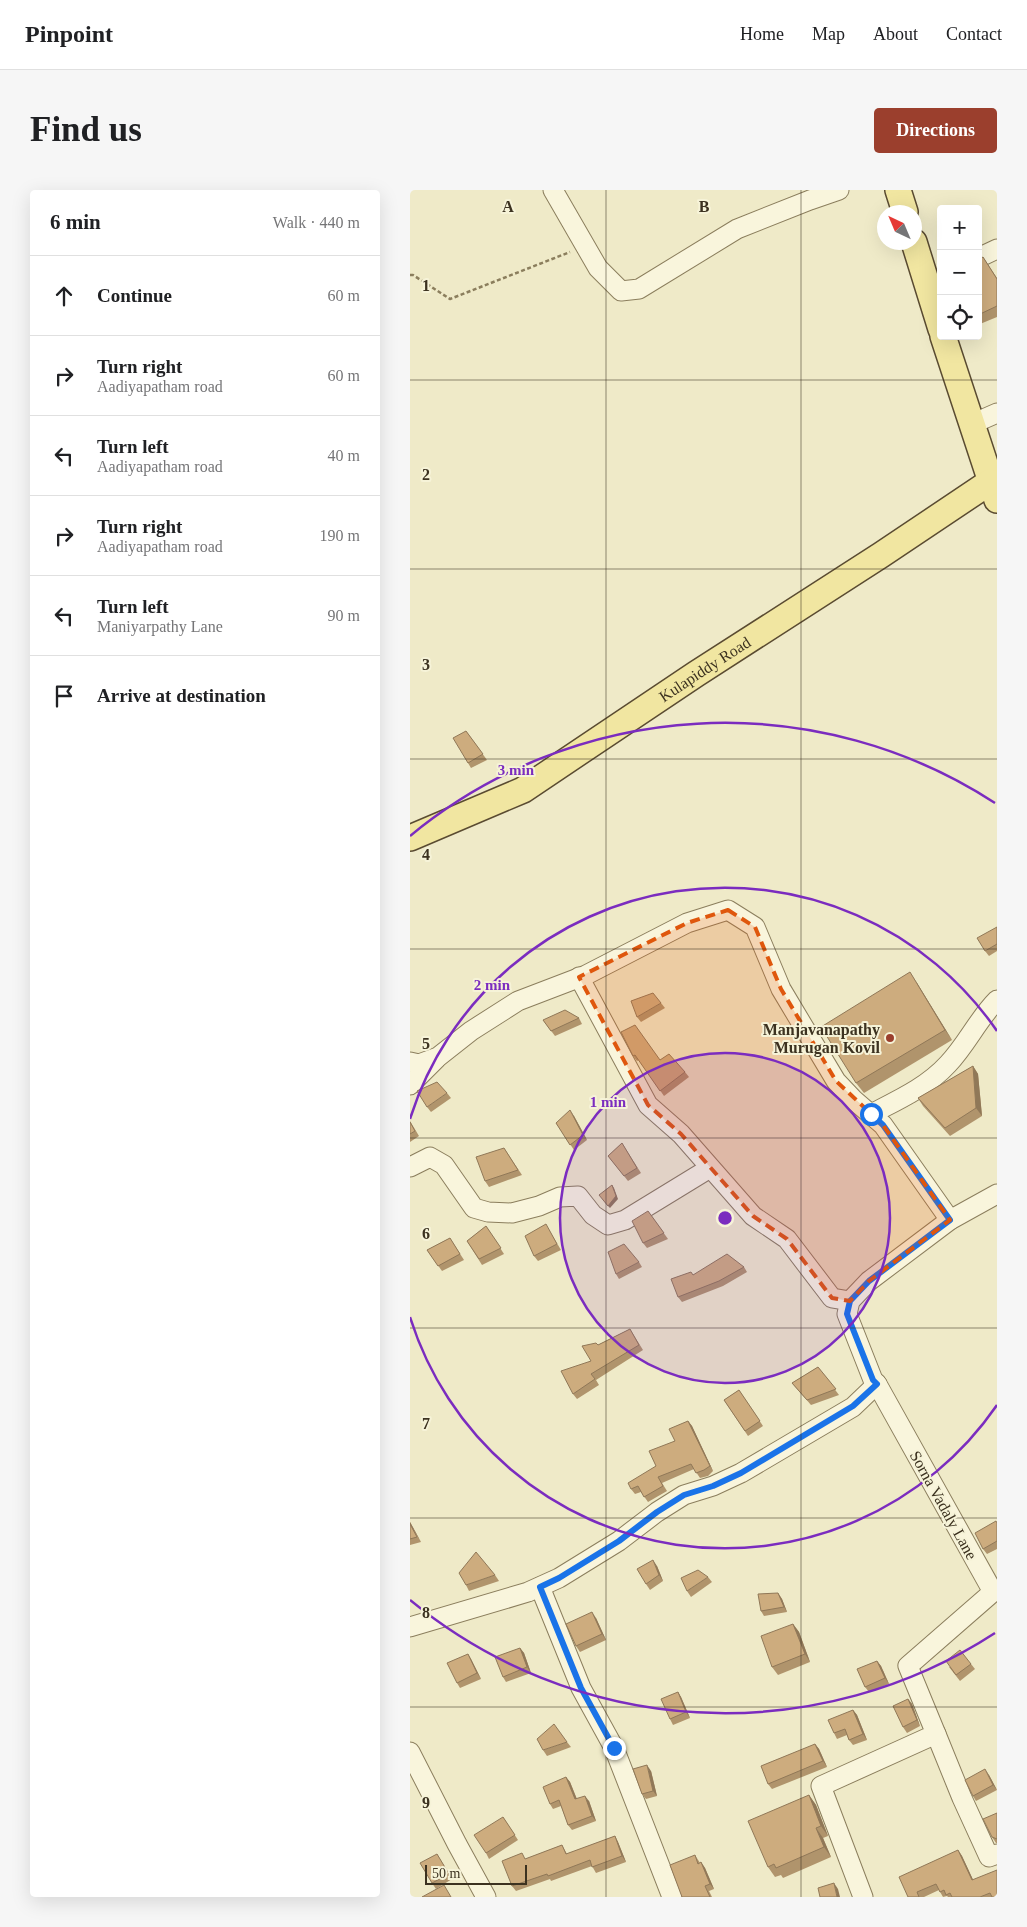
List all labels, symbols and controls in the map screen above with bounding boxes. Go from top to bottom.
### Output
text: Pinpoint [25,21,113,47]
text: Home [740,24,784,44]
text: Map [812,24,845,44]
text: About [873,24,918,44]
text: Contact [946,24,1002,44]
button: Directions [874,108,997,153]
text: Find us [30,110,142,149]
text: A [502,198,514,215]
text: B [699,198,710,215]
north arrow [877,205,922,250]
map controls [937,205,982,340]
button: + [937,205,982,250]
text: 6 min [50,210,101,234]
text: Walk · 440 m [273,214,360,231]
button: − [937,250,982,295]
text: 1 [422,277,430,294]
icon: ahead [50,282,78,310]
text: Continue [97,285,172,306]
text: 60 m [328,287,360,304]
button: locate [937,295,982,340]
text: Turn right [97,356,182,377]
icon: right [50,362,78,390]
text: 60 m [328,367,360,384]
text: Aadiyapatham road [97,378,223,395]
text: Turn left [97,436,169,457]
icon: left [50,442,78,470]
text: 40 m [328,447,360,464]
text: Aadiyapatham road [97,458,223,475]
text: 2 [422,466,430,483]
text: Turn right [97,516,182,537]
icon: right [50,522,78,550]
text: 190 m [320,527,360,544]
text: Aadiyapatham road [97,538,223,555]
text: Turn left [97,596,169,617]
icon: left [50,602,78,630]
text: 90 m [328,607,360,624]
text: Maniyarpathy Lane [97,618,223,635]
street label: Kulapiddy Road [656,633,754,705]
text: 3 [422,656,430,673]
icon: arrive [50,682,78,710]
text: Arrive at destination [97,685,266,706]
text: 3 min [498,762,535,778]
text: 4 [422,846,430,863]
text: 2 min [474,977,511,993]
place label: Manjavanapathy Murugan Kovil [763,1021,881,1057]
marker: Manjavanapathy Murugan Kovil [884,1032,896,1044]
text: 5 [422,1035,430,1052]
text: 1 min [590,1094,627,1110]
route start [860,1103,883,1126]
centre of rings [716,1209,734,1227]
text: 6 [422,1225,430,1242]
text: 7 [422,1415,430,1432]
street label: Sorna Vadaly Lane [906,1448,980,1563]
text: 8 [422,1604,430,1621]
route end [603,1737,626,1760]
text: 9 [422,1794,430,1811]
scale bar [425,1862,528,1885]
text: 50 m [432,1866,460,1881]

